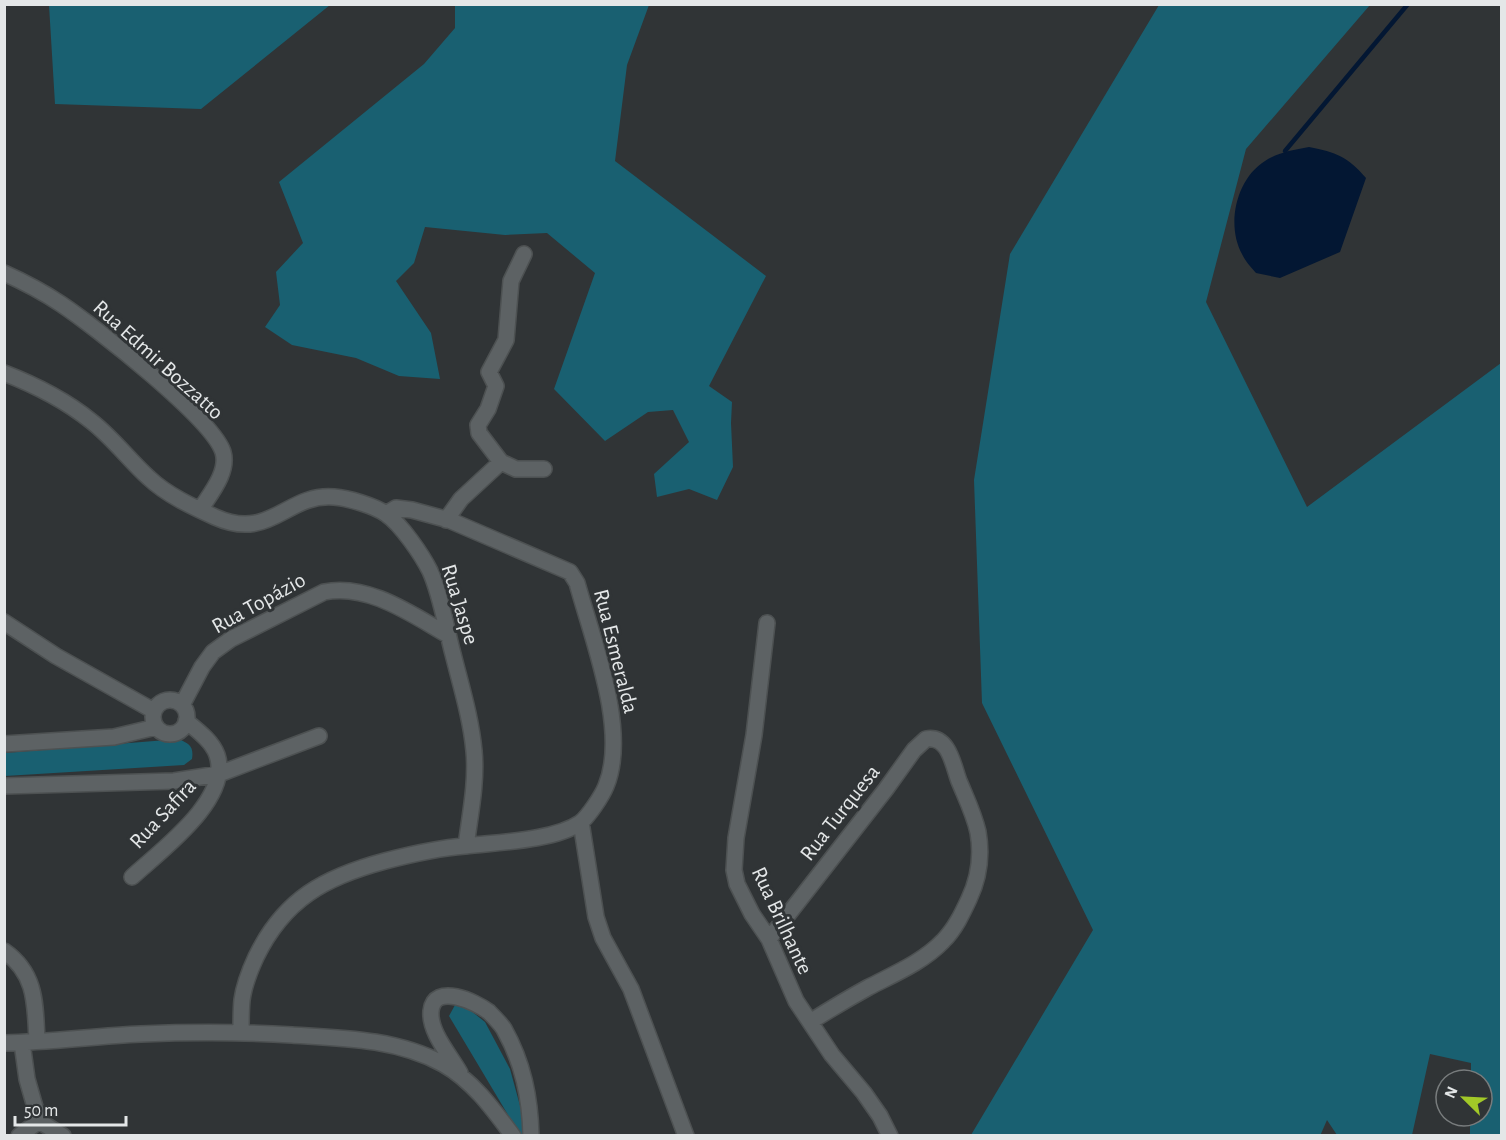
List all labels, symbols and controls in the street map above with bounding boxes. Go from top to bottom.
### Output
street label: Rua Edmir Bozzatto [89,296,228,424]
street label: Rua Jaspe [437,561,483,647]
street label: Rua Topázio [208,568,309,638]
street label: Rua Esmeralda [590,587,642,716]
street label: Rua Turquesa [796,761,884,865]
street label: Rua Safira [125,775,200,853]
street label: Rua Brilhante [748,863,817,978]
north arrow [1434,1068,1494,1128]
text: N [1442,1084,1461,1101]
scale bar [15,1089,126,1127]
text: 50 m [24,1102,58,1120]

